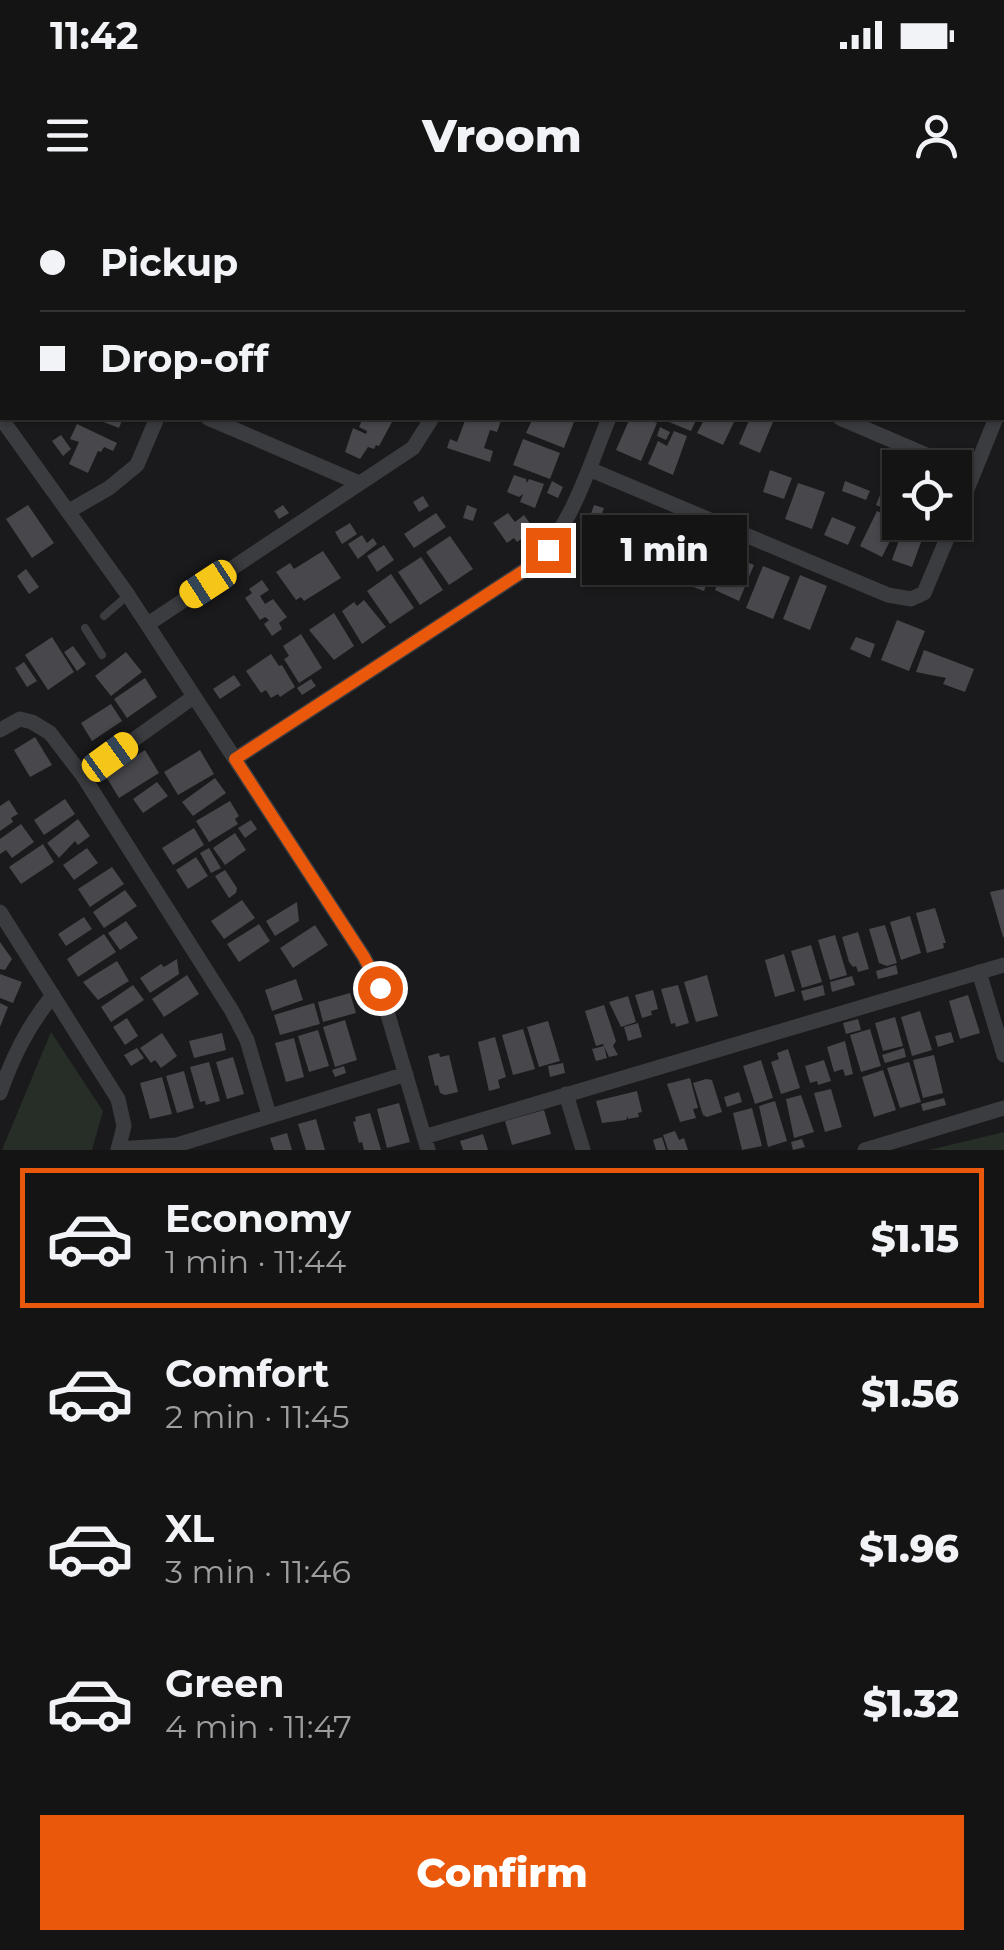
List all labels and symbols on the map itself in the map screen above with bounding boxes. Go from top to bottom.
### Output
callout: 1 min [583,515,748,585]
route end [526,528,571,573]
car [175,555,241,613]
car [77,727,143,787]
route start [358,966,403,1011]

